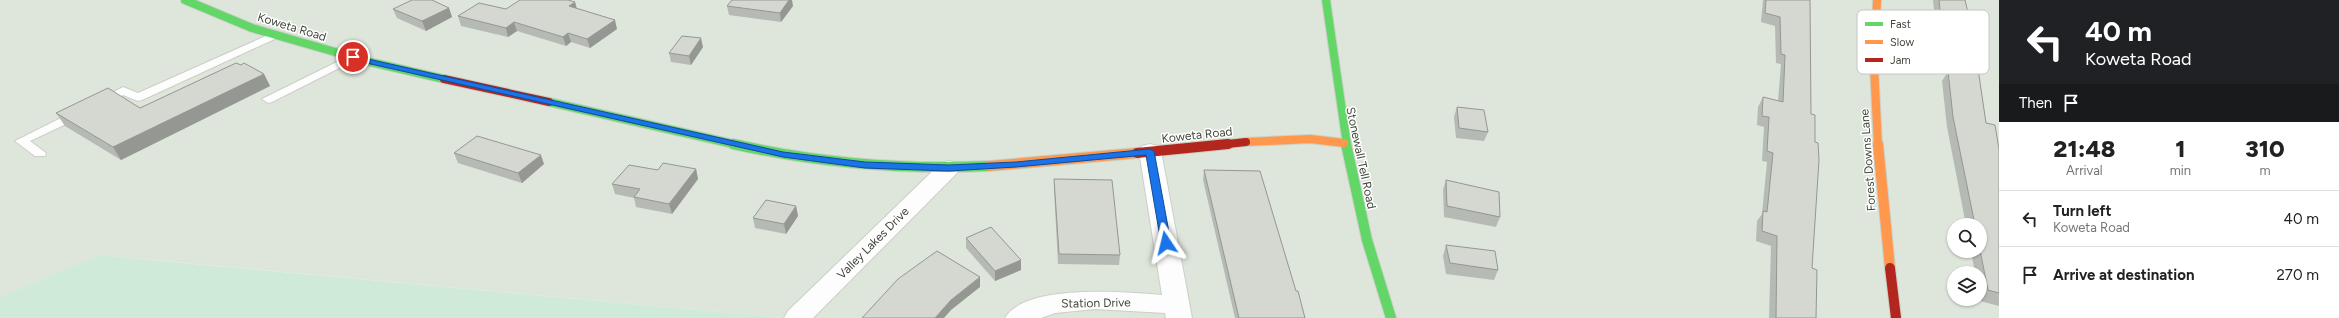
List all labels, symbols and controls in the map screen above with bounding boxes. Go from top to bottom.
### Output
street label: Koweta Road [256,10,328,44]
legend [1857,10,1989,74]
text: 40 m [2085,14,2152,48]
icon: left [2019,16,2071,68]
text: Fast [1890,18,1911,31]
text: Slow [1890,36,1914,49]
pin [336,40,370,74]
icon: arrive [342,46,364,68]
text: Koweta Road [2085,48,2192,70]
text: Jam [1890,54,1911,67]
icon: arrive [2060,92,2082,114]
text: Then [2019,94,2052,112]
street label: Stonewall Tell Road [1343,106,1379,210]
street label: Forest Downs Lane [1857,108,1879,212]
street label: Koweta Road [1161,124,1233,146]
text: 21:48 [2053,134,2115,163]
text: 1 [2175,134,2186,163]
text: 310 [2245,134,2285,163]
text: Arrival [2066,163,2103,178]
text: min [2170,163,2191,178]
text: m [2259,163,2271,178]
text: Turn left [2053,202,2111,220]
street label: Valley Lakes Drive [834,204,912,282]
icon: left [2019,208,2041,230]
text: 40 m [2284,210,2319,228]
map controls [1947,218,1987,306]
button: search [1947,218,1987,258]
text: Koweta Road [2053,220,2130,235]
position arrow [1145,222,1187,264]
icon: arrive [2019,264,2041,286]
button: layers [1947,266,1987,306]
text: Arrive at destination [2053,266,2194,284]
text: 270 m [2276,266,2319,284]
street label: Station Drive [1061,295,1131,311]

